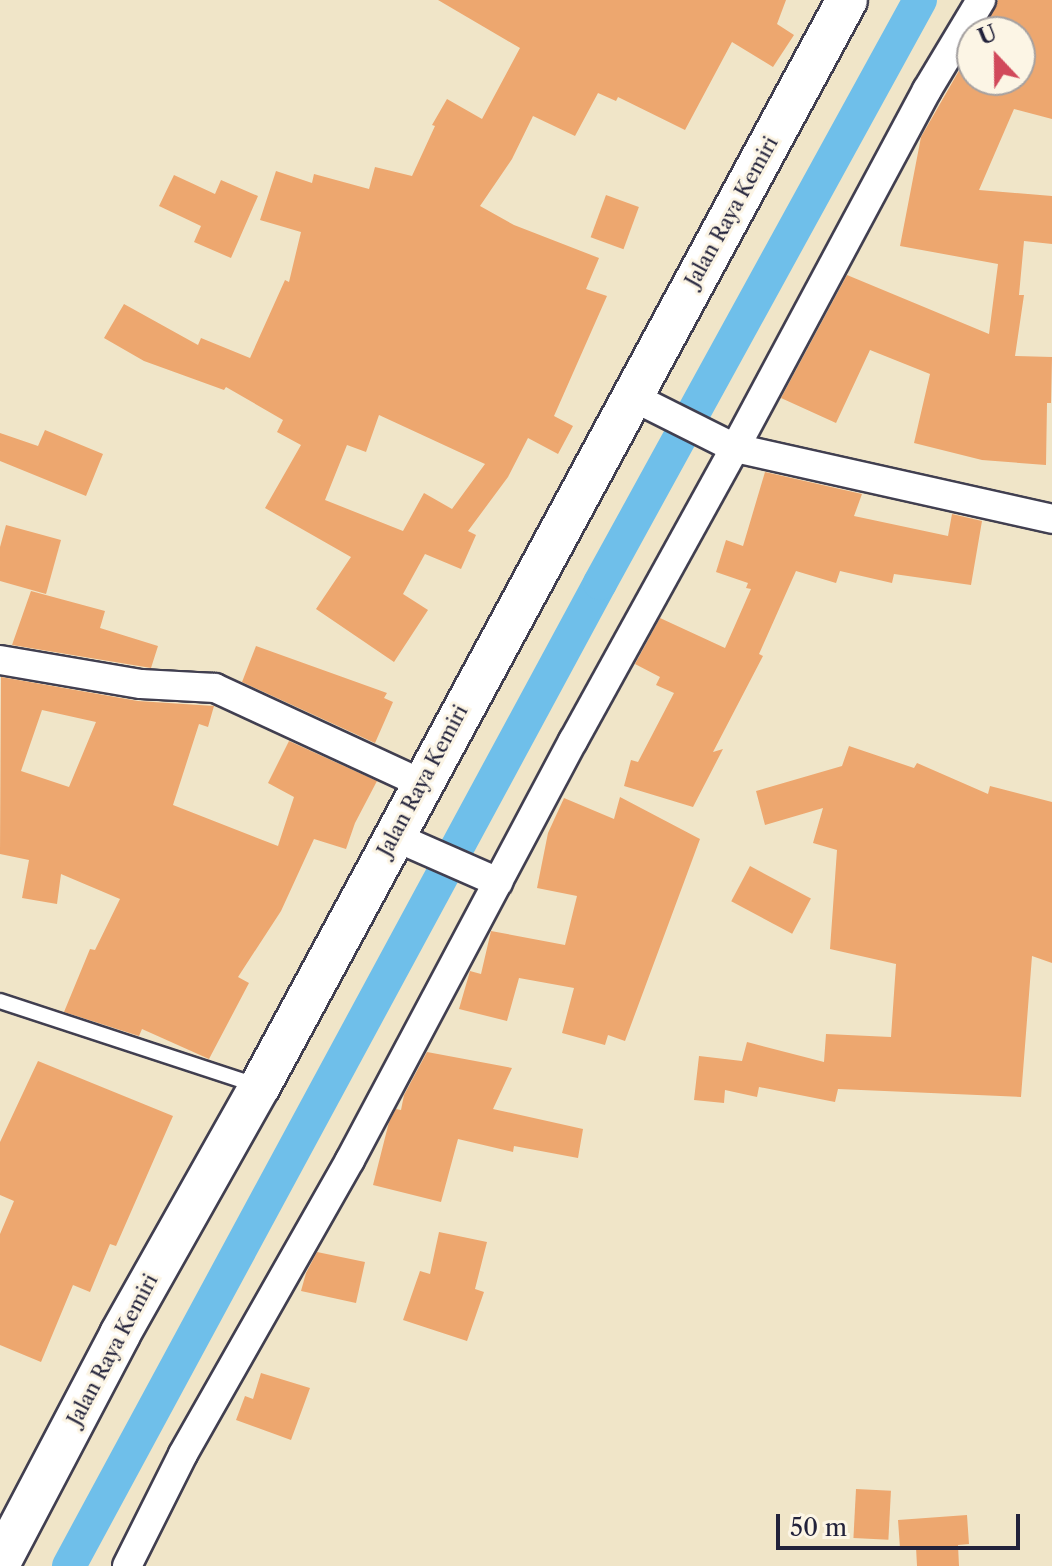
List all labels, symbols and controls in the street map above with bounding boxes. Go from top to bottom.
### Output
north arrow [956,16,1036,96]
text: U [974,19,1001,51]
street label: Jalan Raya Kemiri [681,133,783,291]
street label: Jalan Raya Kemiri [373,701,473,861]
street label: Jalan Raya Kemiri [63,1270,163,1430]
scale bar [780,1498,1024,1548]
text: 50 m [790,1513,847,1542]

